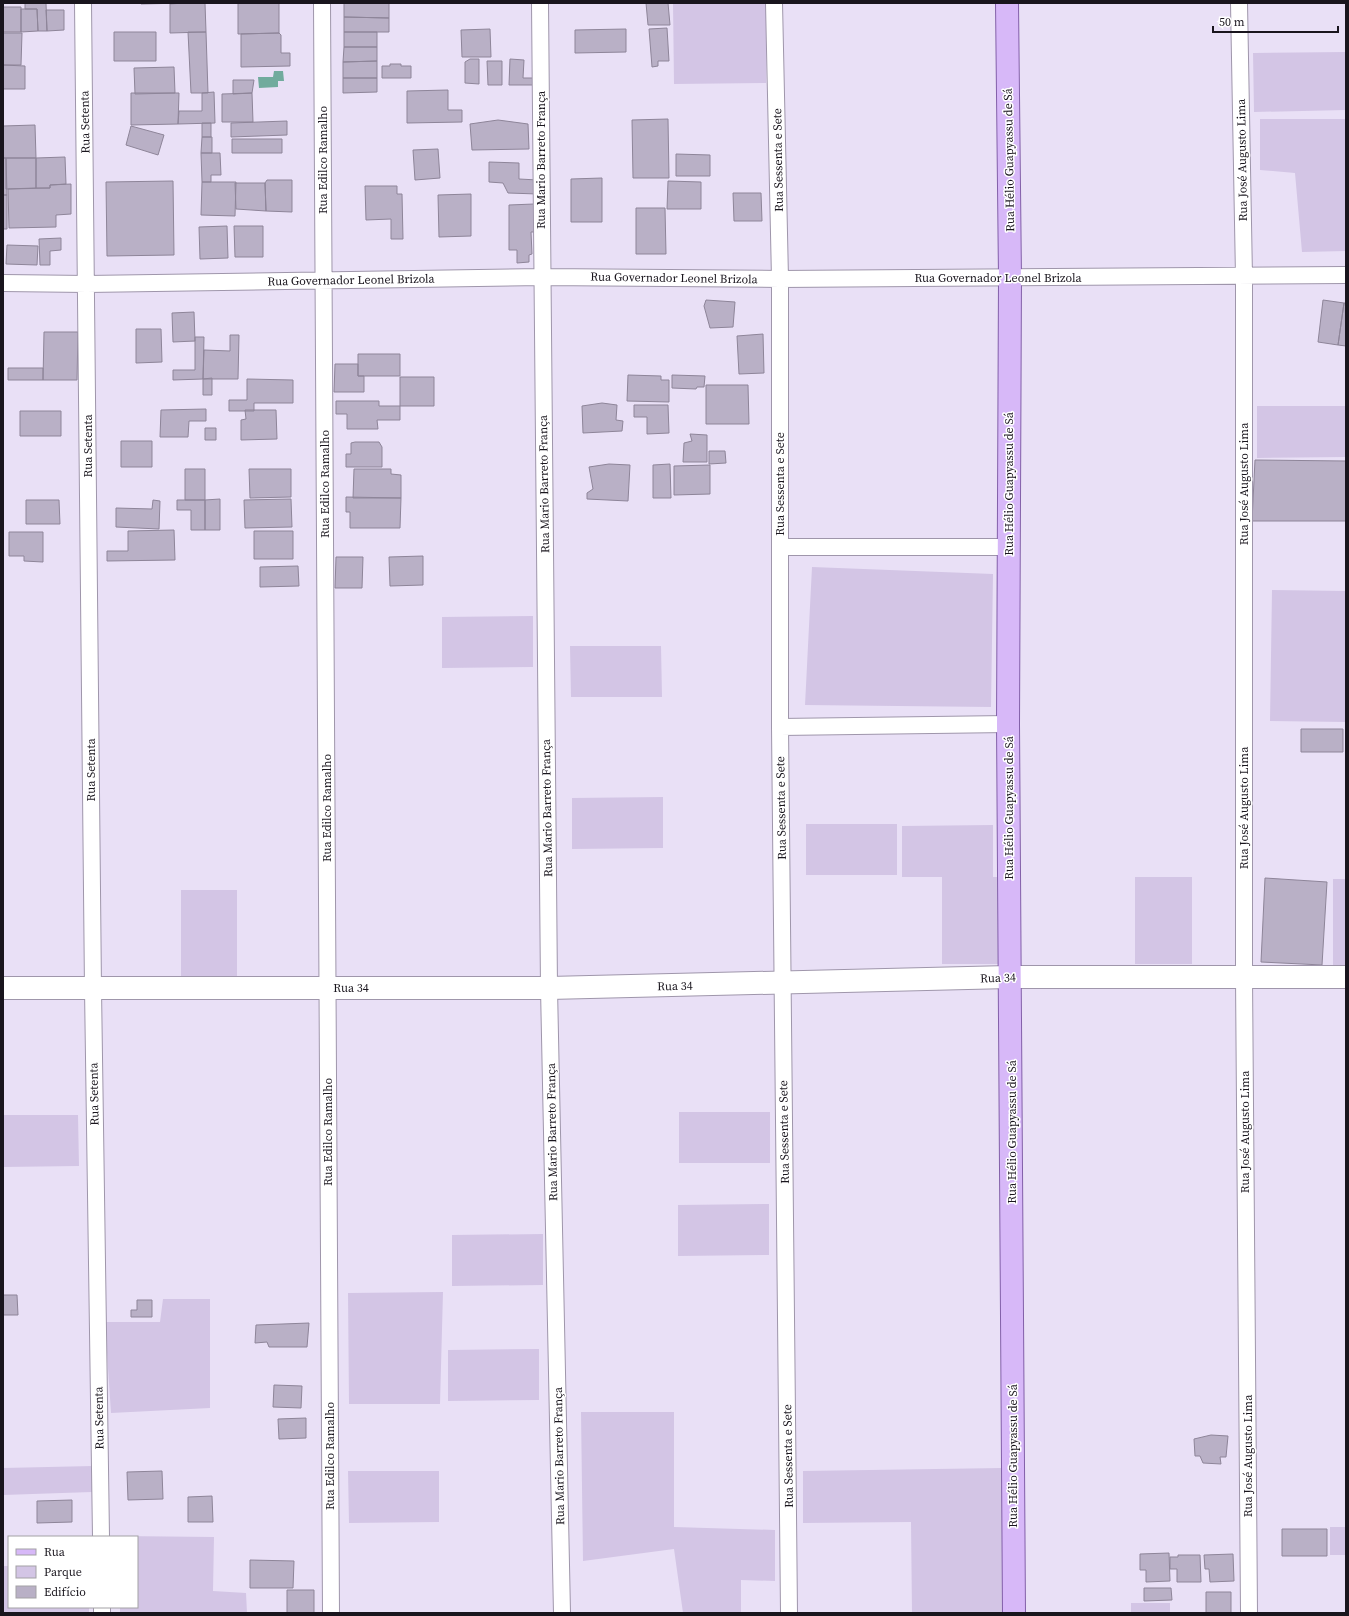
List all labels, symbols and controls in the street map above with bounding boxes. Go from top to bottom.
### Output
scale bar [1213,8,1338,34]
text: 50 m [1219,14,1245,30]
street label: Rua Hélio Guapyassu de Sá [1000,87,1018,232]
street label: Rua Setenta [76,89,94,154]
street label: Rua Mario Barreto França [533,90,549,229]
street label: Rua José Augusto Lima [1233,98,1251,221]
street label: Rua Edilco Ramalho [315,106,331,214]
street label: Rua Sessenta e Sete [769,108,787,212]
street label: Rua Governador Leonel Brizola [590,269,759,287]
street label: Rua Governador Leonel Brizola [914,270,1082,286]
street label: Rua Governador Leonel Brizola [267,271,436,289]
street label: Rua Hélio Guapyassu de Sá [1001,411,1017,556]
street label: Rua Setenta [80,414,96,478]
street label: Rua Mario Barreto França [535,414,553,553]
street label: Rua José Augusto Lima [1236,422,1252,545]
street label: Rua Edilco Ramalho [317,430,333,538]
street label: Rua Sessenta e Sete [772,432,788,536]
street label: Rua Hélio Guapyassu de Sá [1001,735,1017,880]
street label: Rua Setenta [83,738,99,802]
street label: Rua Mario Barreto França [538,738,556,877]
street label: Rua José Augusto Lima [1236,746,1252,869]
street label: Rua Edilco Ramalho [319,754,335,862]
street label: Rua Sessenta e Sete [772,756,790,860]
street label: Rua 34 [980,969,1016,987]
street label: Rua 34 [657,978,693,994]
street label: Rua 34 [333,980,369,996]
street label: Rua Hélio Guapyassu de Sá [1004,1059,1020,1204]
street label: Rua Setenta [85,1061,103,1126]
street label: Rua Mario Barreto França [543,1062,561,1201]
street label: Rua José Augusto Lima [1237,1070,1253,1193]
street label: Rua Edilco Ramalho [320,1078,336,1186]
street label: Rua Sessenta e Sete [775,1080,793,1184]
street label: Rua Hélio Guapyassu de Sá [1005,1383,1021,1528]
street label: Rua Setenta [90,1385,108,1450]
street label: Rua Mario Barreto França [550,1386,568,1525]
street label: Rua José Augusto Lima [1240,1394,1256,1517]
street label: Rua Edilco Ramalho [322,1402,338,1510]
street label: Rua Sessenta e Sete [779,1404,797,1508]
legend [8,1536,138,1608]
text: Rua [44,1544,66,1560]
text: Parque [44,1564,82,1580]
text: Edifício [44,1584,86,1600]

